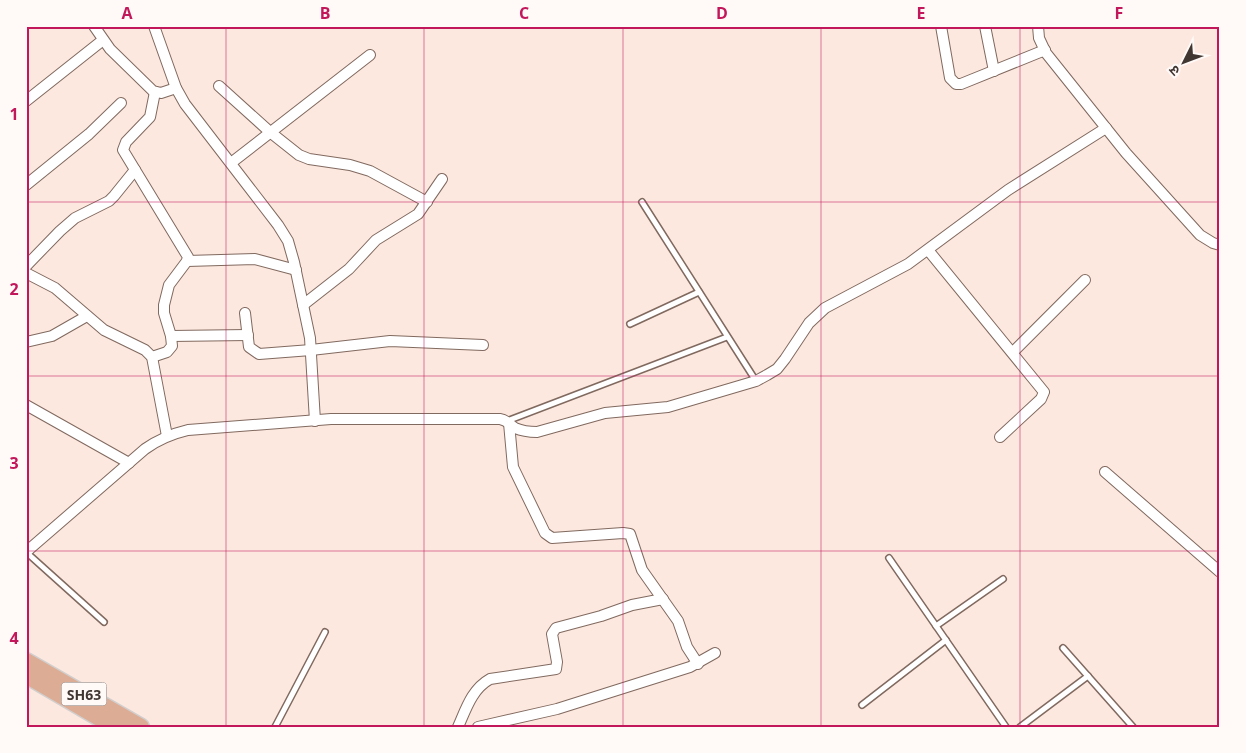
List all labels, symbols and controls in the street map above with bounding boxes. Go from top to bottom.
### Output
text: A [121,2,133,24]
text: B [320,2,330,24]
text: C [519,2,529,24]
text: D [716,2,728,24]
text: E [917,2,926,24]
text: F [1115,2,1123,24]
north arrow [1158,38,1208,88]
text: उ [1164,61,1184,80]
text: 1 [9,103,19,125]
text: 2 [9,278,19,300]
text: 3 [9,452,19,474]
text: 4 [9,627,19,649]
road number: SH63 [62,682,106,706]

